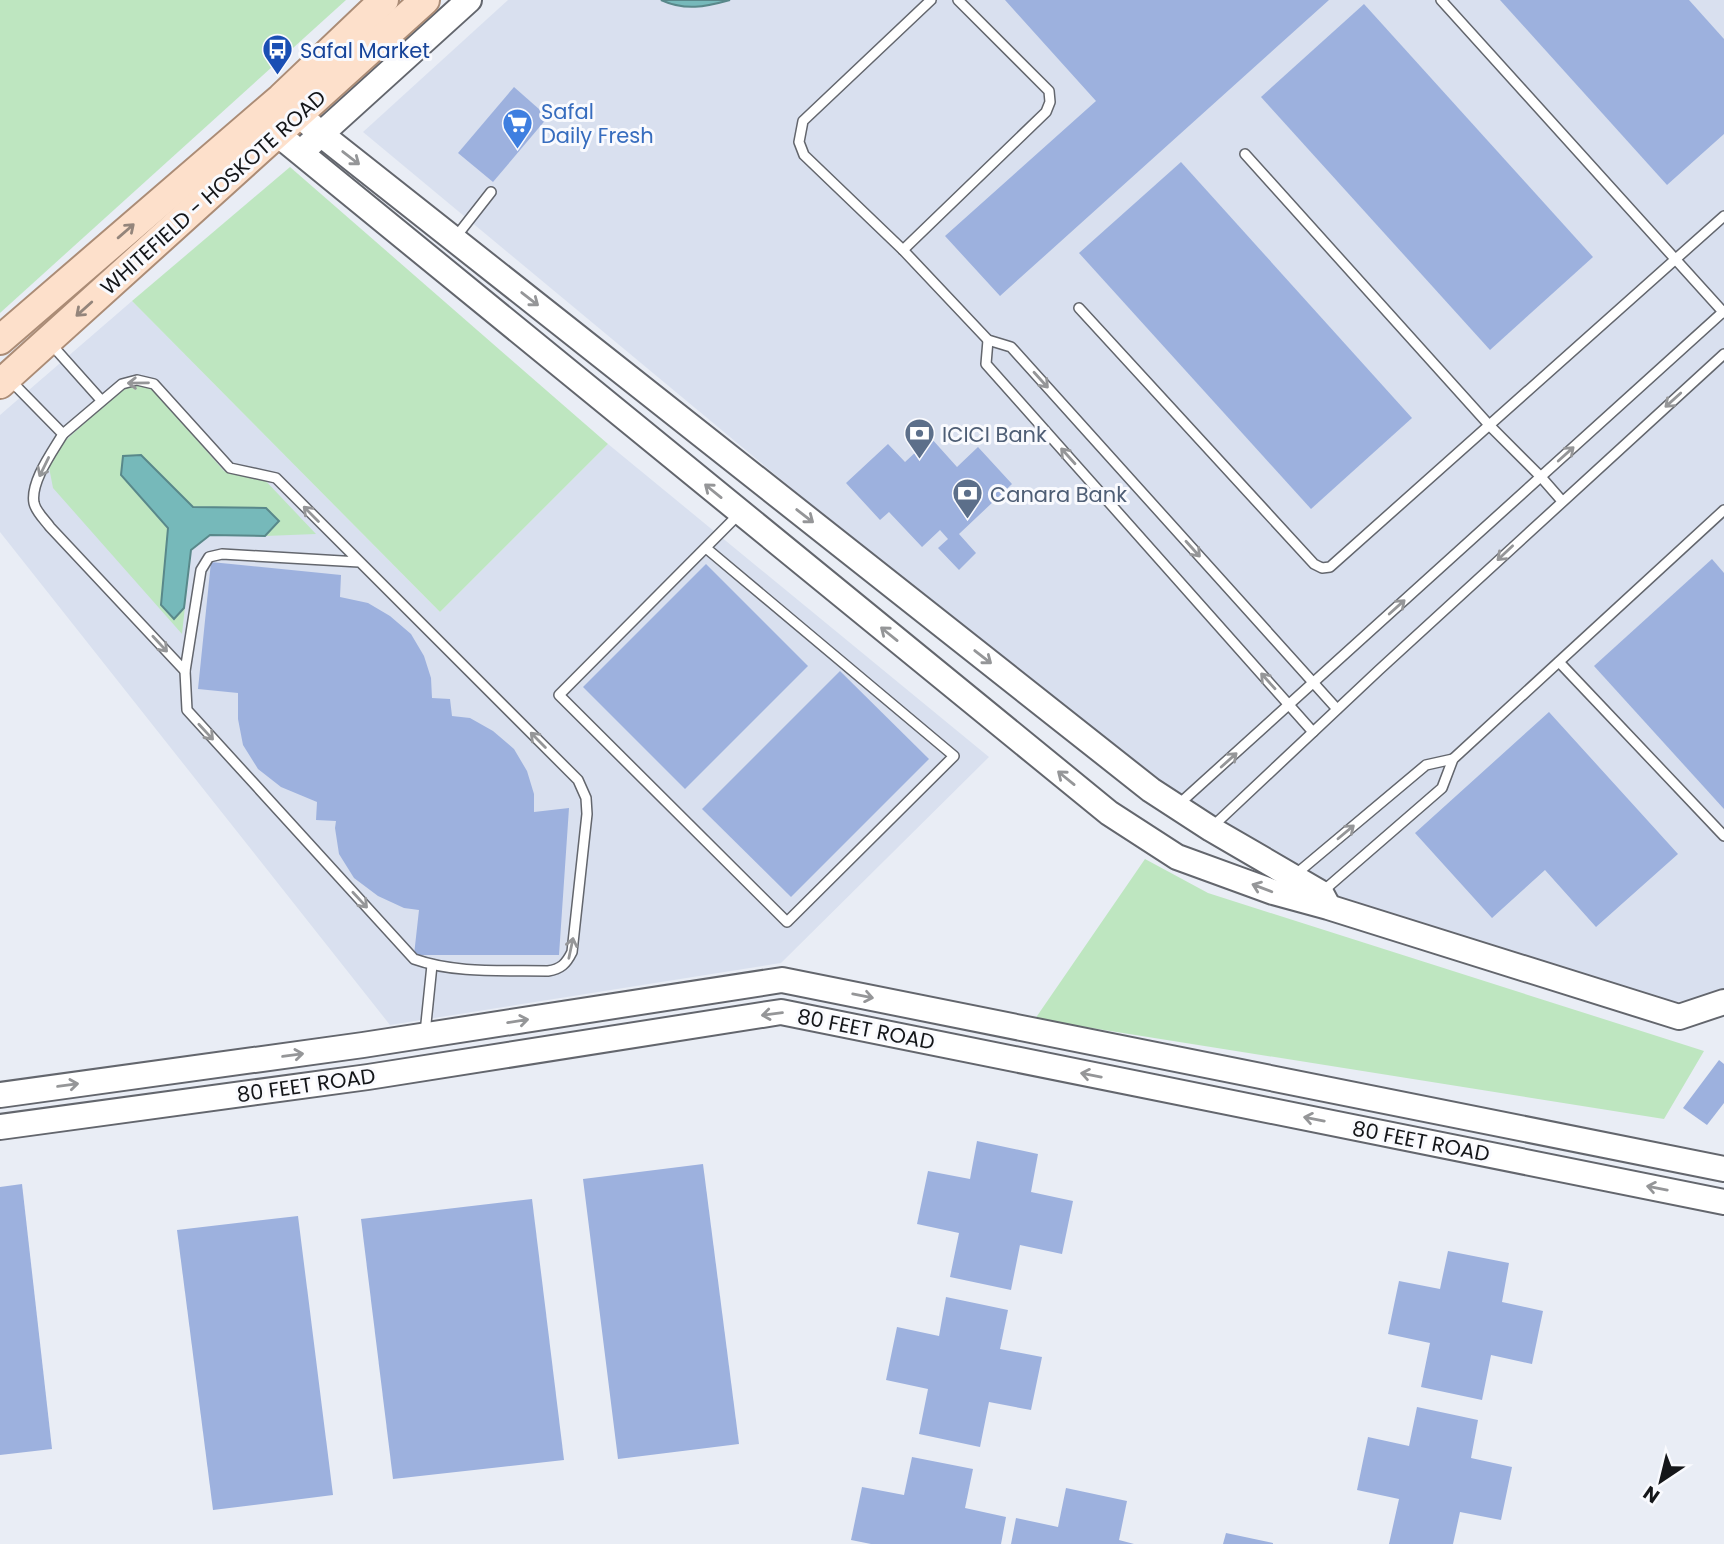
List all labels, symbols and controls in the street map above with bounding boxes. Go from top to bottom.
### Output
bus stop icon: Safal Market [260,33,294,77]
place label: Safal Market [300,36,430,65]
street label: WHITEFIELD - HOSKOTE ROAD [94,83,332,301]
place label: Safal Daily Fresh [541,97,654,150]
supermarket icon: Safal Daily Fresh [501,106,535,150]
one-way arrow [342,151,360,166]
one-way arrow [116,223,134,239]
one-way arrow [520,292,539,307]
one-way arrow [75,301,93,317]
one-way arrow [1033,371,1049,389]
one-way arrow [127,376,150,389]
one-way arrow [1665,392,1683,408]
bank icon: ICICI Bank [902,417,936,461]
place label: ICICI Bank [942,420,1047,449]
one-way arrow [1557,446,1575,462]
one-way arrow [1060,447,1076,465]
one-way arrow [37,456,51,477]
bank icon: Canara Bank [950,477,984,521]
place label: Canara Bank [990,480,1127,509]
one-way arrow [705,483,723,498]
one-way arrow [303,505,320,522]
one-way arrow [795,509,813,524]
one-way arrow [1185,539,1201,557]
one-way arrow [1497,545,1514,562]
one-way arrow [1388,599,1406,615]
one-way arrow [881,627,899,642]
one-way arrow [151,635,168,652]
one-way arrow [974,649,992,665]
one-way arrow [1260,672,1276,690]
one-way arrow [198,723,214,741]
one-way arrow [530,732,547,749]
one-way arrow [1220,752,1238,768]
one-way arrow [1057,770,1075,786]
one-way arrow [1336,824,1354,840]
one-way arrow [1252,881,1274,894]
one-way arrow [352,891,368,909]
one-way arrow [565,938,578,960]
one-way arrow [851,990,874,1004]
street label: 80 FEET ROAD [795,1001,937,1057]
one-way arrow [761,1008,784,1021]
one-way arrow [506,1014,529,1027]
one-way arrow [281,1048,304,1061]
street label: 80 FEET ROAD [235,1061,377,1109]
one-way arrow [1080,1067,1103,1081]
one-way arrow [56,1079,78,1092]
one-way arrow [1303,1112,1326,1126]
street label: 80 FEET ROAD [1350,1113,1492,1169]
one-way arrow [1646,1181,1669,1195]
north arrow [1626,1446,1696,1516]
text: N [1638,1479,1665,1510]

